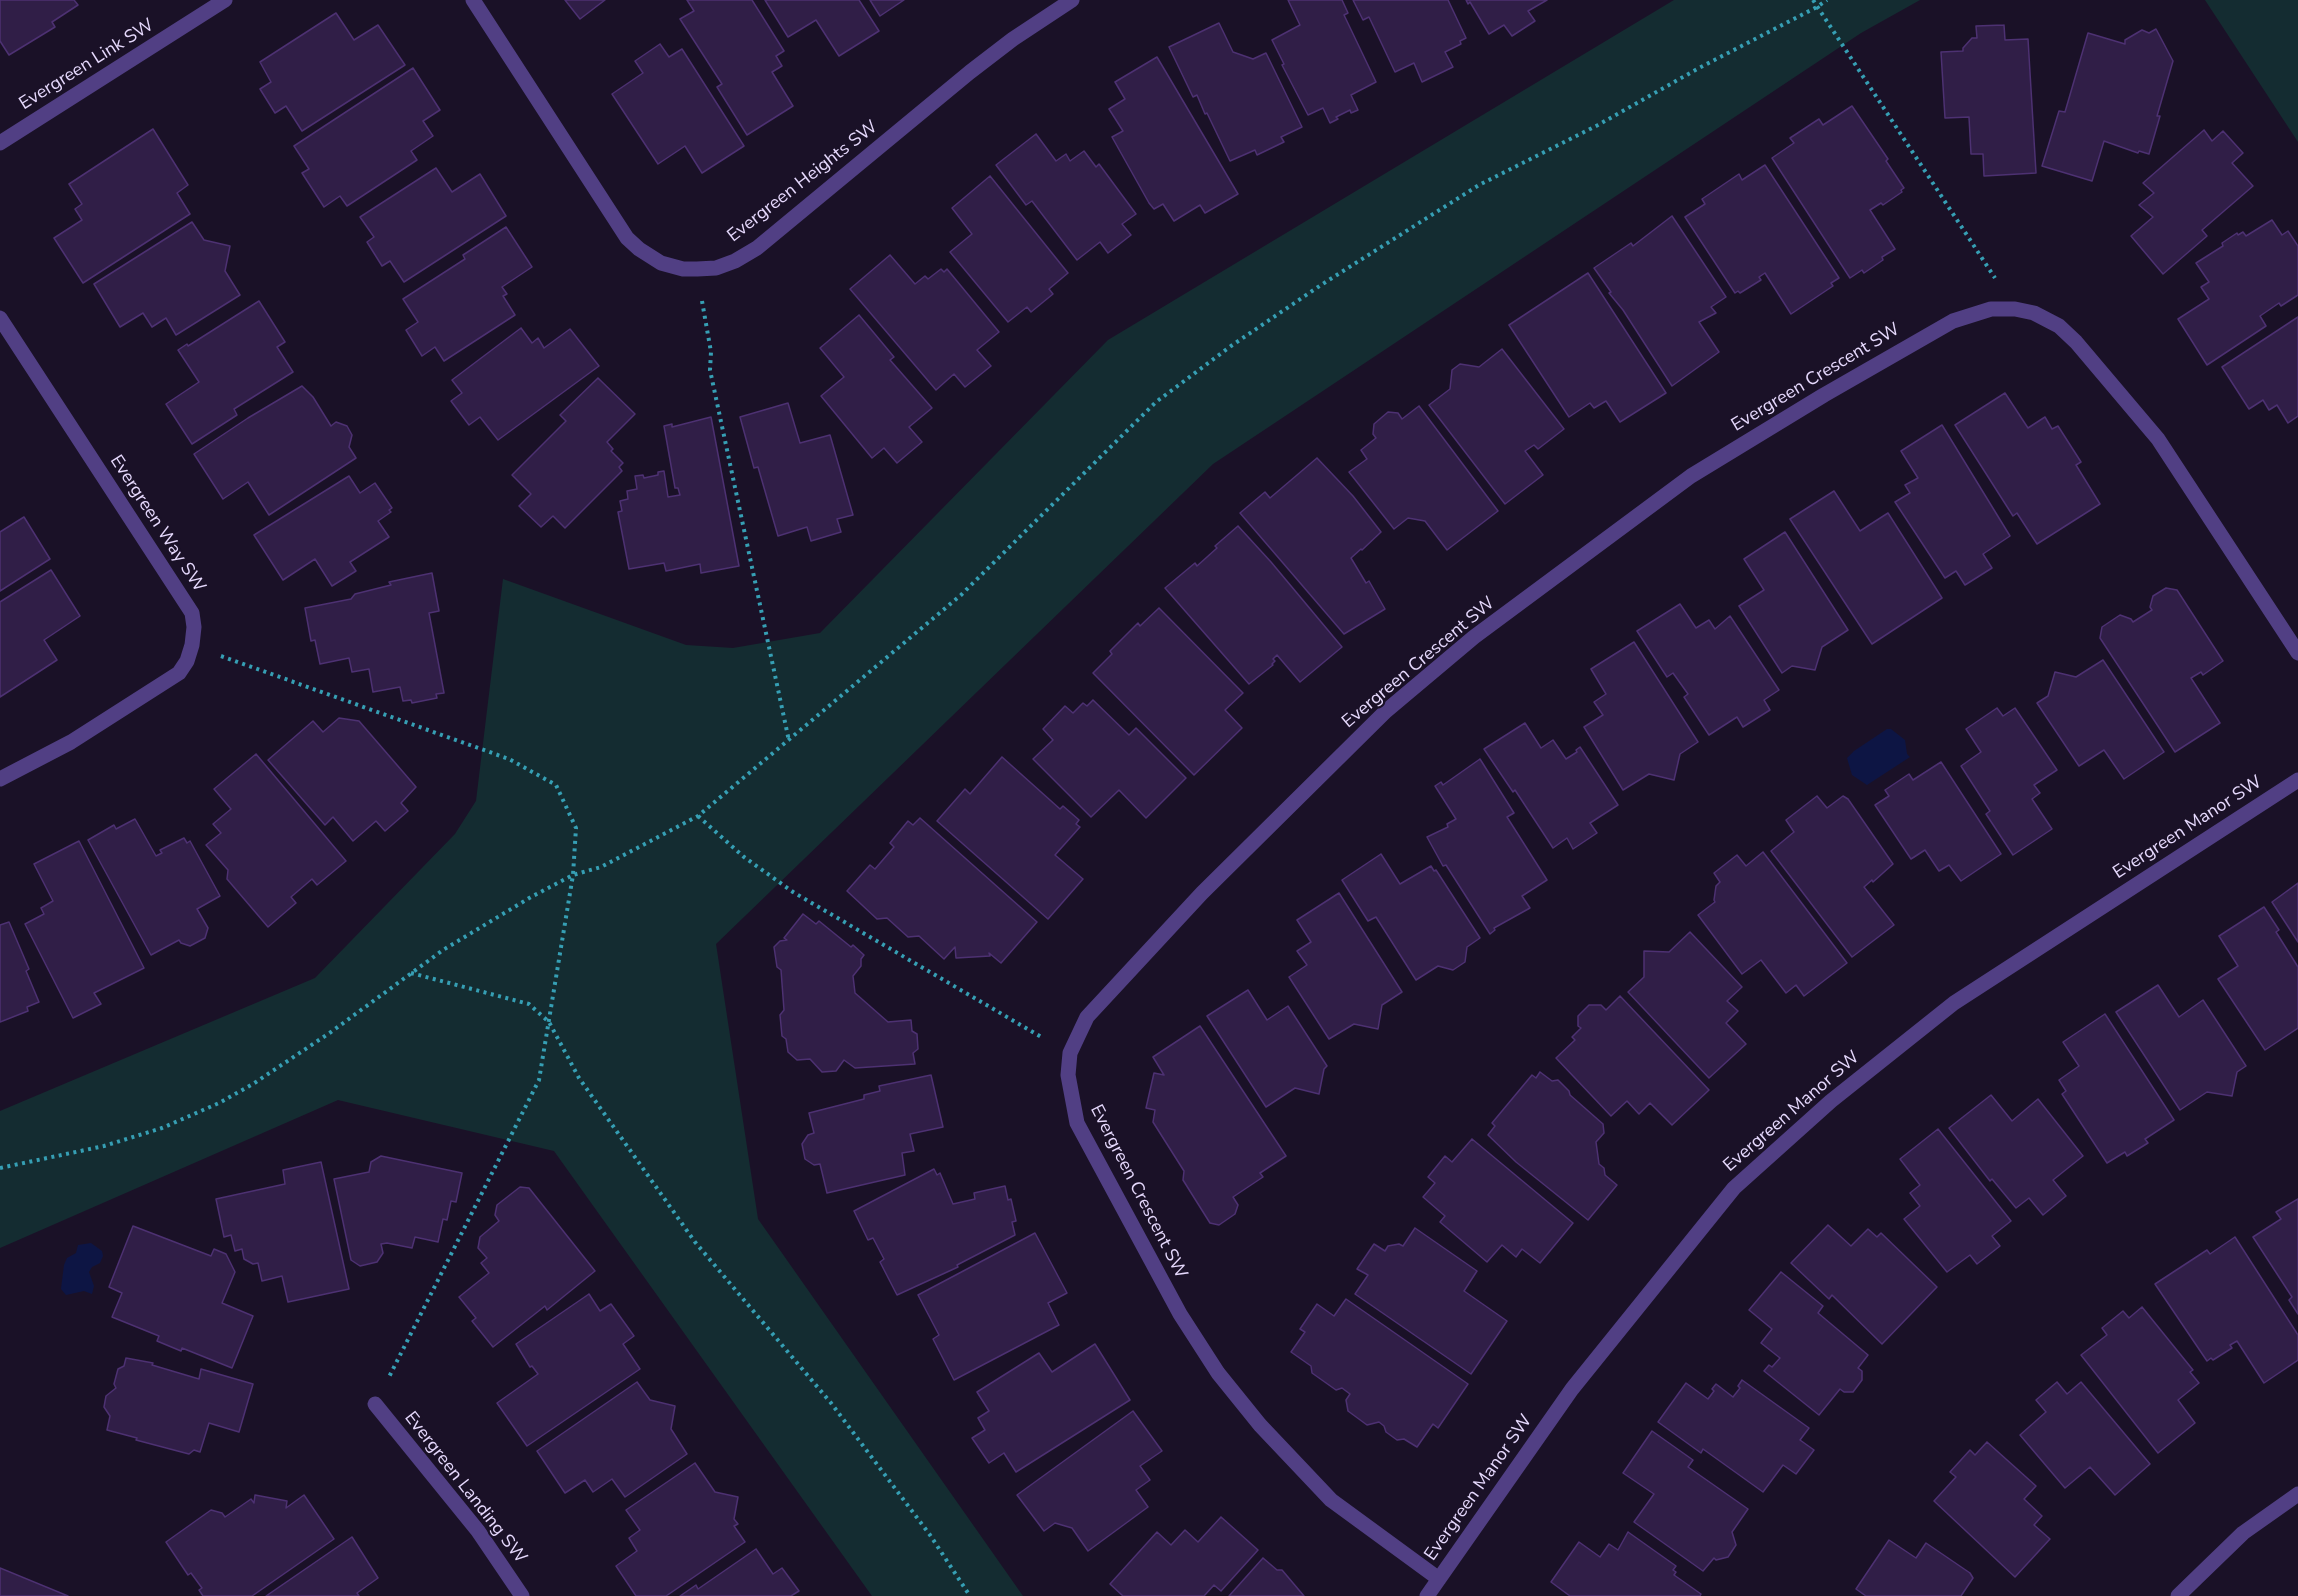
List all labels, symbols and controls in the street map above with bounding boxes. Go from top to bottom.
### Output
street label: Evergreen Link SW [16,15,158,115]
street label: Evergreen Heights SW [724,117,882,247]
street label: Evergreen Crescent SW [1728,319,1904,437]
street label: Evergreen Way SW [105,451,209,597]
street label: Evergreen Crescent SW [1338,593,1500,733]
street label: Evergreen Manor SW [2110,772,2266,884]
street label: Evergreen Manor SW [1720,1047,1864,1177]
street label: Evergreen Crescent SW [1085,1101,1191,1283]
street label: Evergreen Landing SW [399,1408,531,1568]
street label: Evergreen Manor SW [1420,1411,1538,1565]

